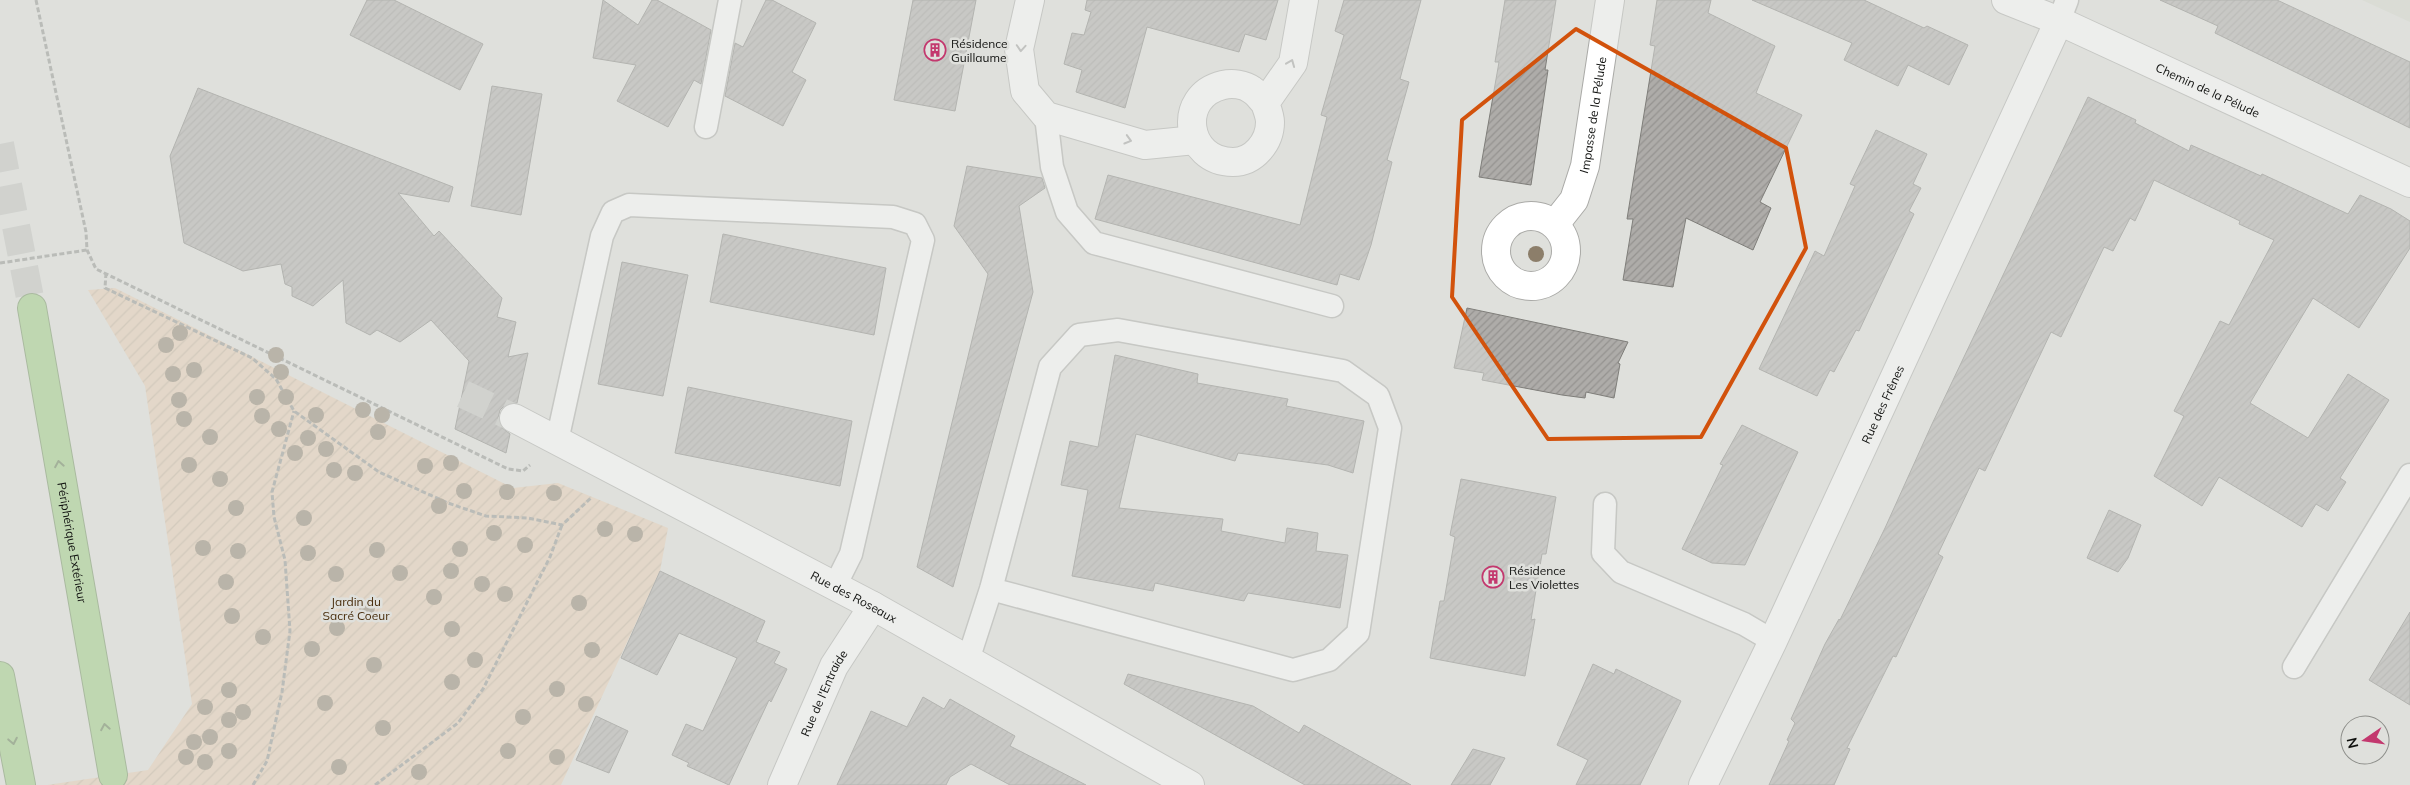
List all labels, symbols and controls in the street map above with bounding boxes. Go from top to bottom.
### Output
place label: Résidence Guillaume [951,36,1008,65]
building icon: Résidence Guillaume [923,38,947,62]
one-way arrow [1015,44,1026,52]
street label: Impasse de la Pélude [1576,56,1609,175]
one-way arrow [1285,59,1296,68]
street label: Chemin de la Pélude [2153,59,2262,120]
one-way arrow [1124,135,1132,145]
street label: Rue des Frênes [1858,362,1907,446]
one-way arrow [55,459,65,468]
street label: Périphérique Extérieur [55,481,91,605]
place label: Résidence Les Violettes [1509,563,1579,592]
building icon: Résidence Les Violettes [1481,565,1505,589]
street label: Rue des Roseaux [808,567,900,626]
park label: Jardin du Sacré Coeur [322,594,390,623]
street label: Rue de l'Entraide [797,647,850,738]
north arrow [2340,715,2390,765]
one-way arrow [100,723,110,732]
text: N [2342,736,2362,750]
one-way arrow [7,737,18,746]

